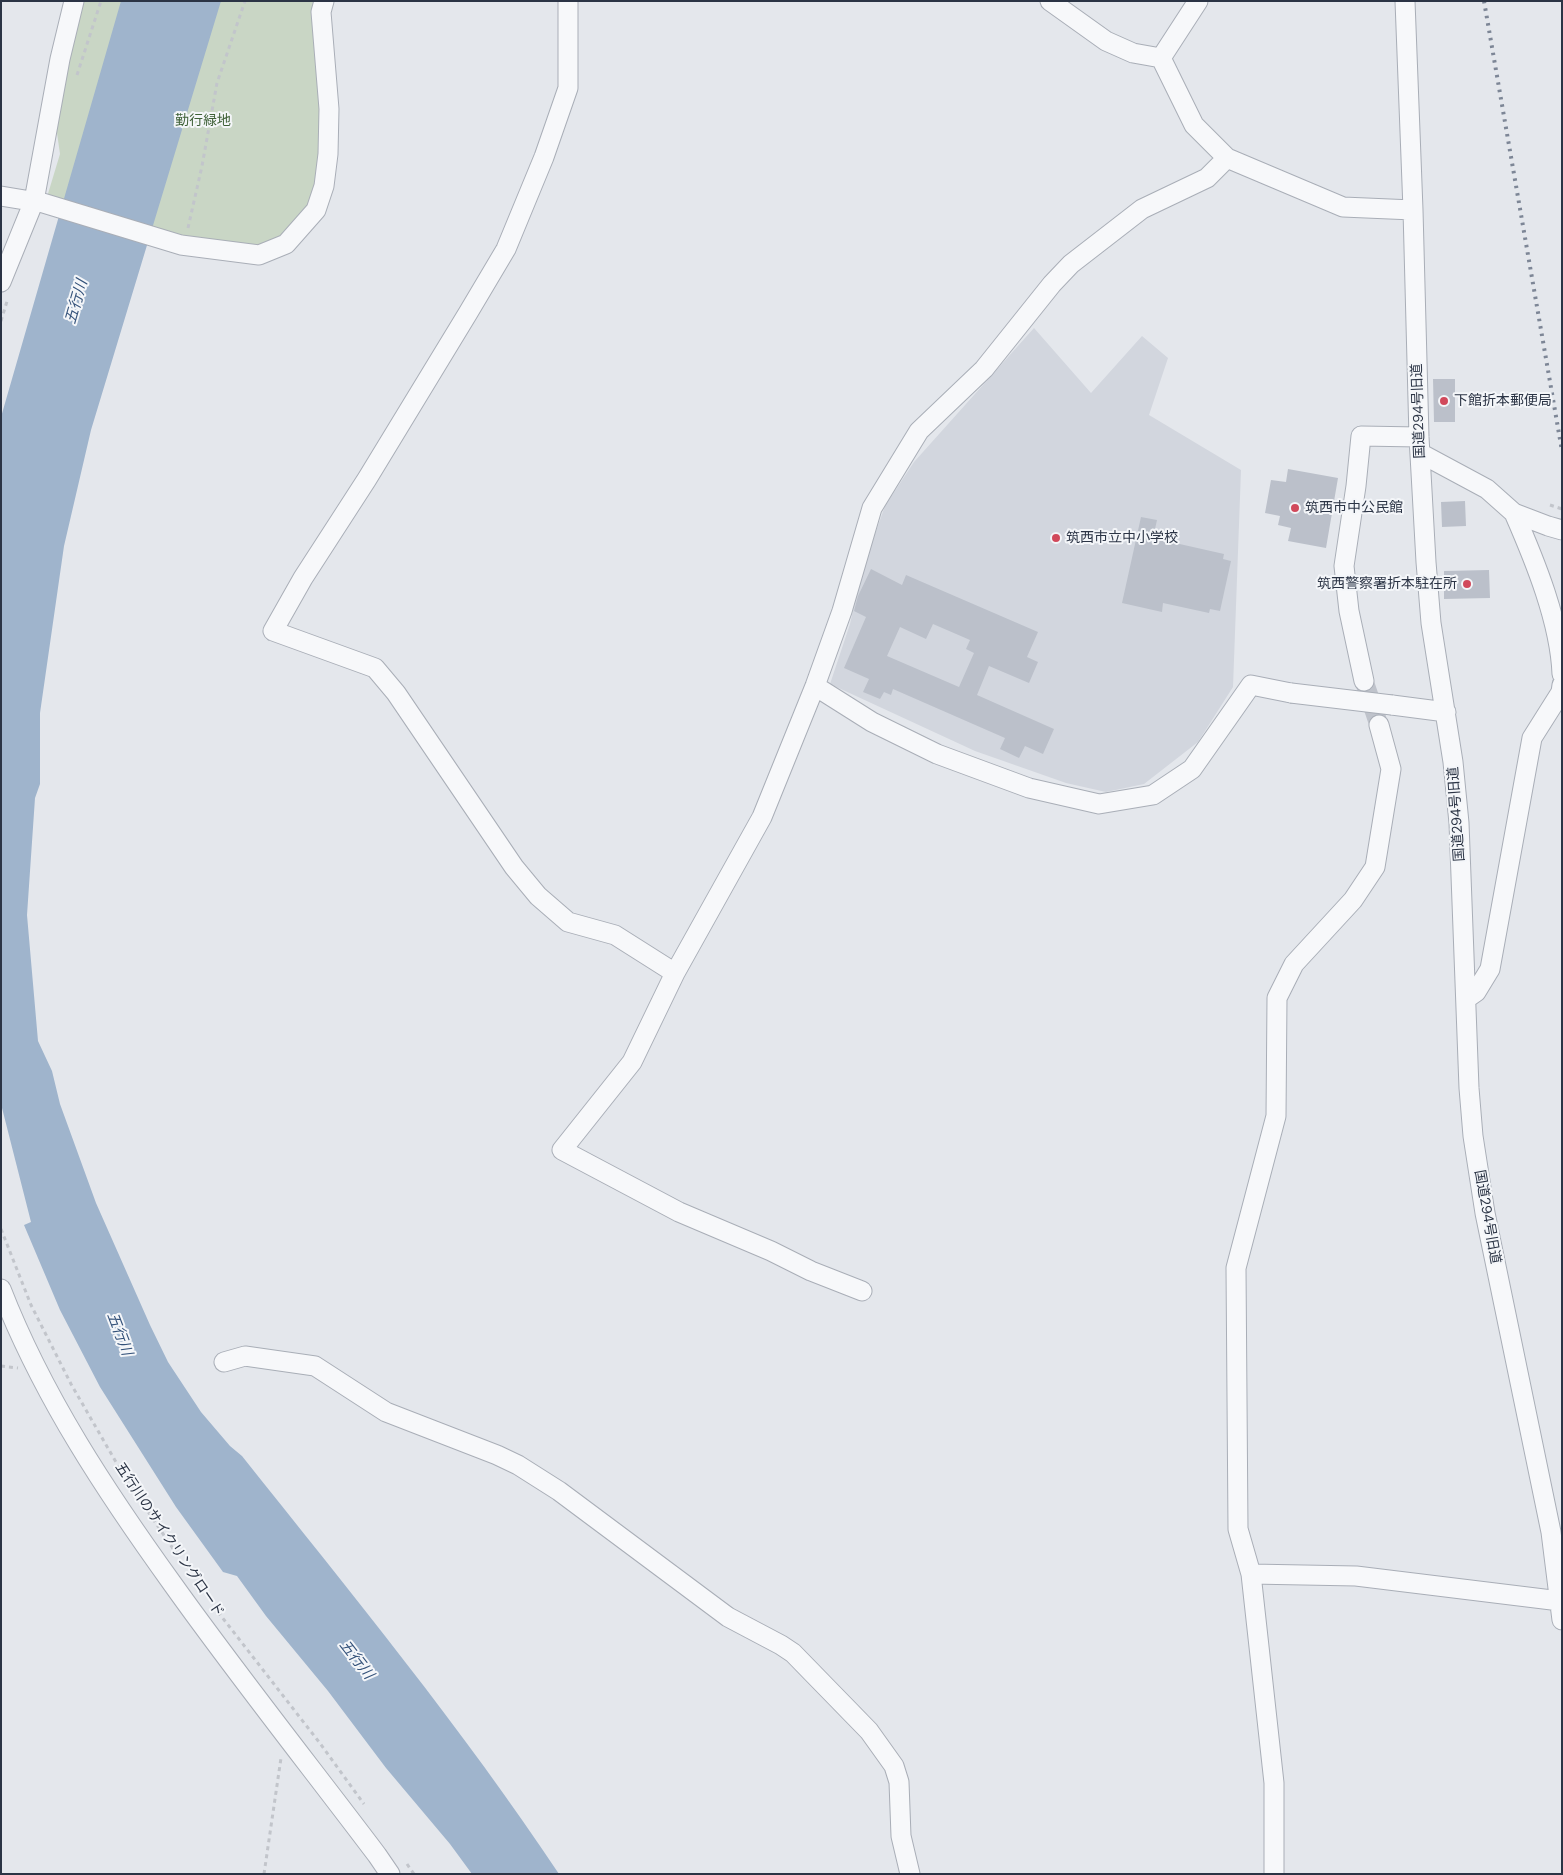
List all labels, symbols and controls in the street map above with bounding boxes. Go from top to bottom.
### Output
park label: 勤行緑地 [175,113,231,129]
water label: 五行川 [62,278,92,326]
street label: 国道294号旧道 [1409,363,1429,459]
place label: 下館折本郵便局 [1454,393,1552,409]
marker: 下館折本郵便局 [1438,395,1450,407]
place label: 筑西市中公民館 [1305,500,1403,516]
marker: 筑西市中公民館 [1289,502,1301,514]
place label: 筑西市立中小学校 [1066,530,1178,546]
marker: 筑西市立中小学校 [1050,532,1062,544]
place label: 筑西警察署折本駐在所 [1317,576,1457,592]
marker: 筑西警察署折本駐在所 [1461,578,1473,590]
street label: 国道294号旧道 [1445,766,1469,862]
street label: 国道294号旧道 [1470,1169,1504,1265]
water label: 五行川 [103,1310,135,1358]
street label: 五行川のサイクリングロード [111,1460,227,1620]
water label: 五行川 [335,1637,377,1683]

